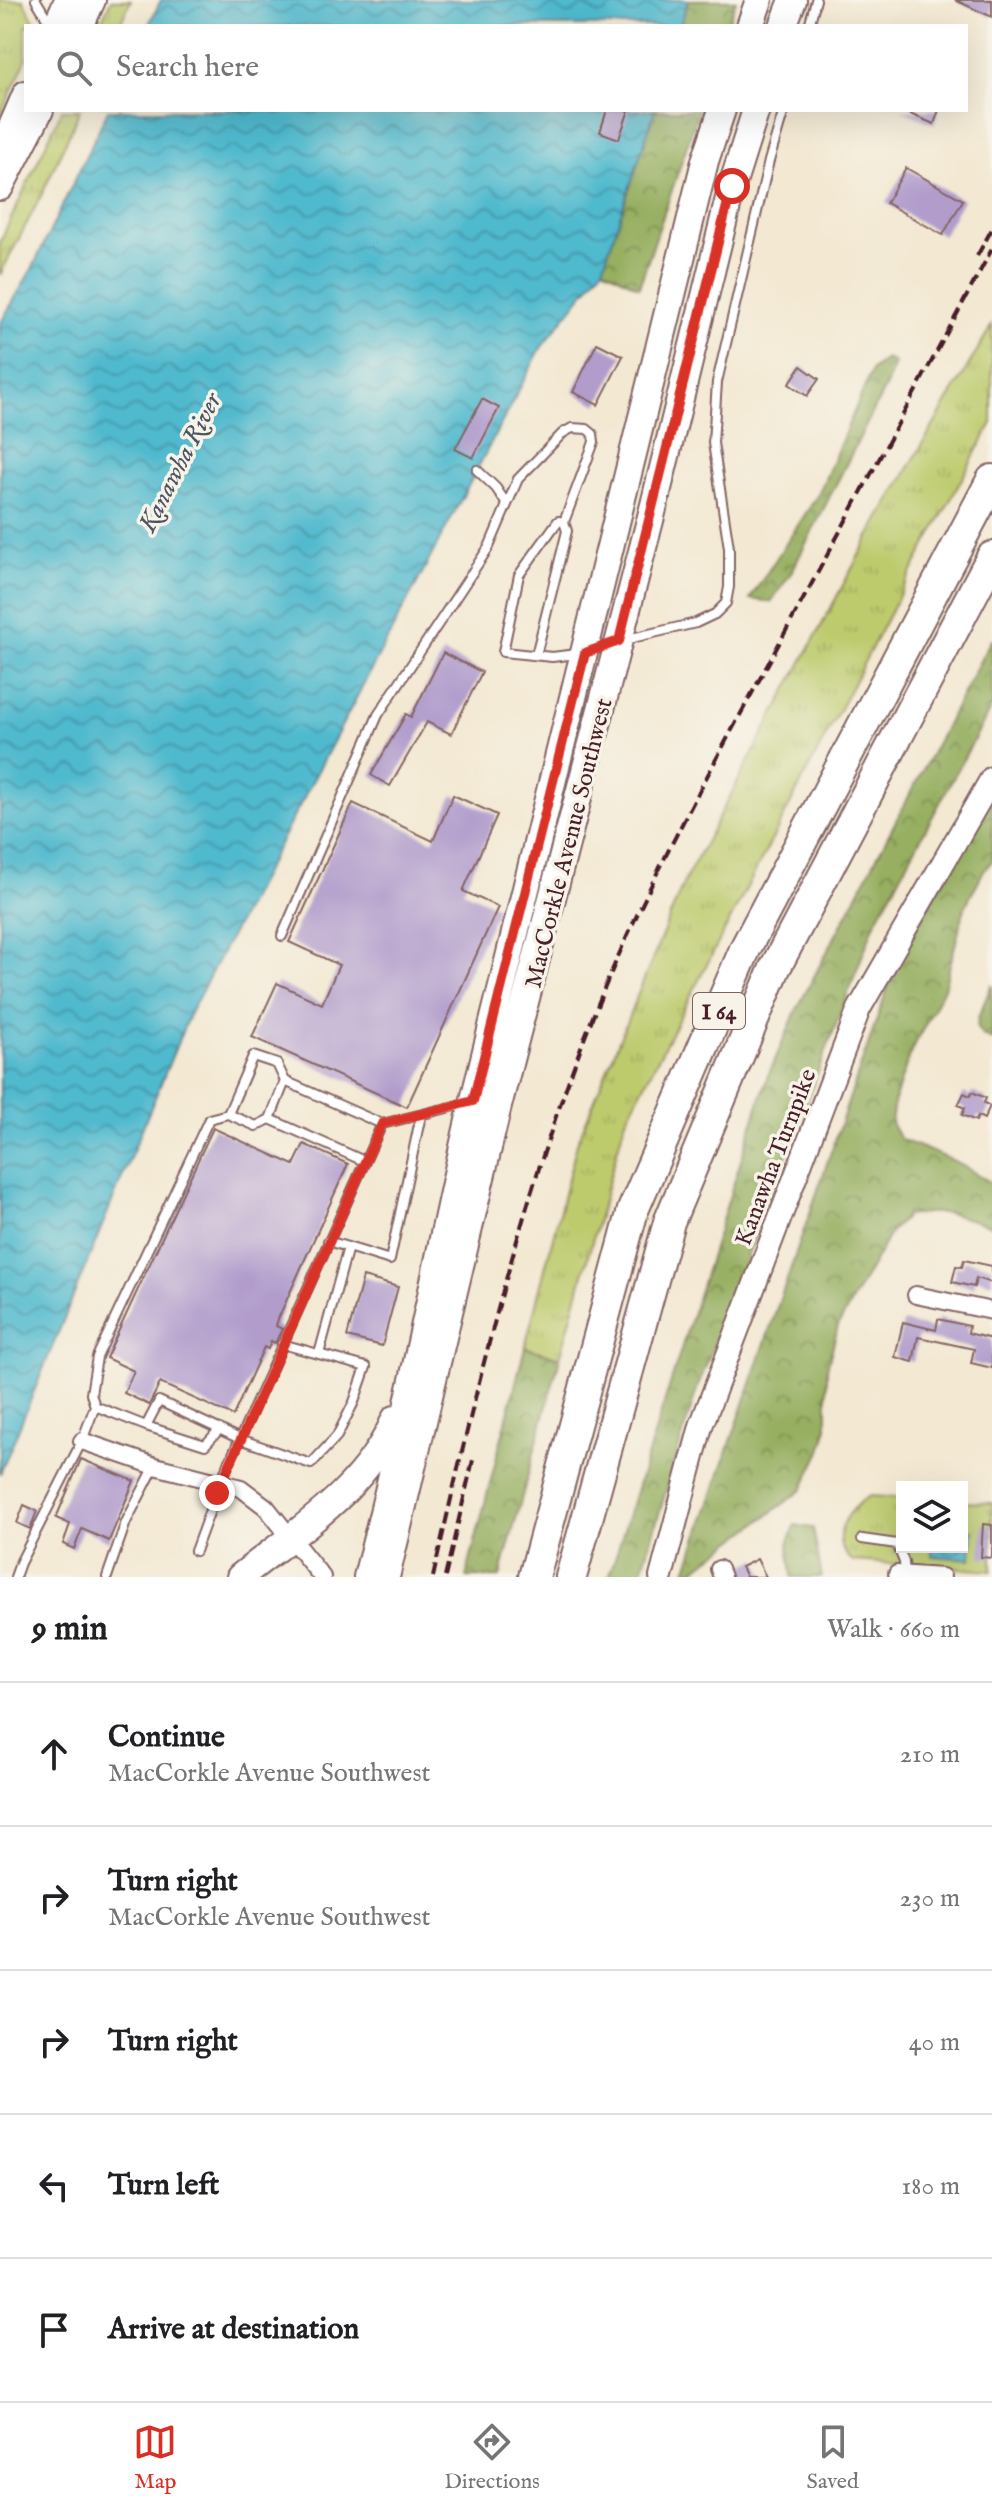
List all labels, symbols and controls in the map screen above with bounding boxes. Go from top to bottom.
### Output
search box [24,24,968,112]
icon: search [52,46,96,90]
text: Search here [116,49,259,87]
route start [714,168,750,204]
water label: Kanawha River [131,387,230,539]
street label: MacCorkle Avenue Southwest [518,695,621,992]
road number: I 64 [693,993,745,1029]
street label: Kanawha Turnpike [728,1065,824,1250]
route end [199,1475,235,1511]
map controls [896,1481,968,1553]
button: layers [896,1481,968,1553]
text: 9 min [32,1608,108,1651]
text: Walk · 660 m [827,1613,960,1646]
text: Continue [108,1719,225,1757]
icon: ahead [32,1732,76,1776]
text: 210 m [900,1738,960,1771]
text: MacCorkle Avenue Southwest [108,1757,431,1790]
text: Turn right [108,1863,238,1901]
icon: right [32,1876,76,1920]
text: 230 m [900,1882,960,1915]
text: MacCorkle Avenue Southwest [108,1901,431,1934]
icon: right [32,2020,76,2064]
text: Turn right [108,2023,238,2061]
text: 40 m [909,2026,960,2059]
icon: left [32,2164,76,2208]
text: Turn left [108,2167,219,2205]
text: 180 m [902,2170,960,2203]
icon: arrive [32,2308,76,2352]
text: Arrive at destination [108,2311,359,2349]
tab: Map [133,2420,177,2496]
tab: Directions [444,2420,540,2496]
tab: Saved [807,2420,859,2496]

